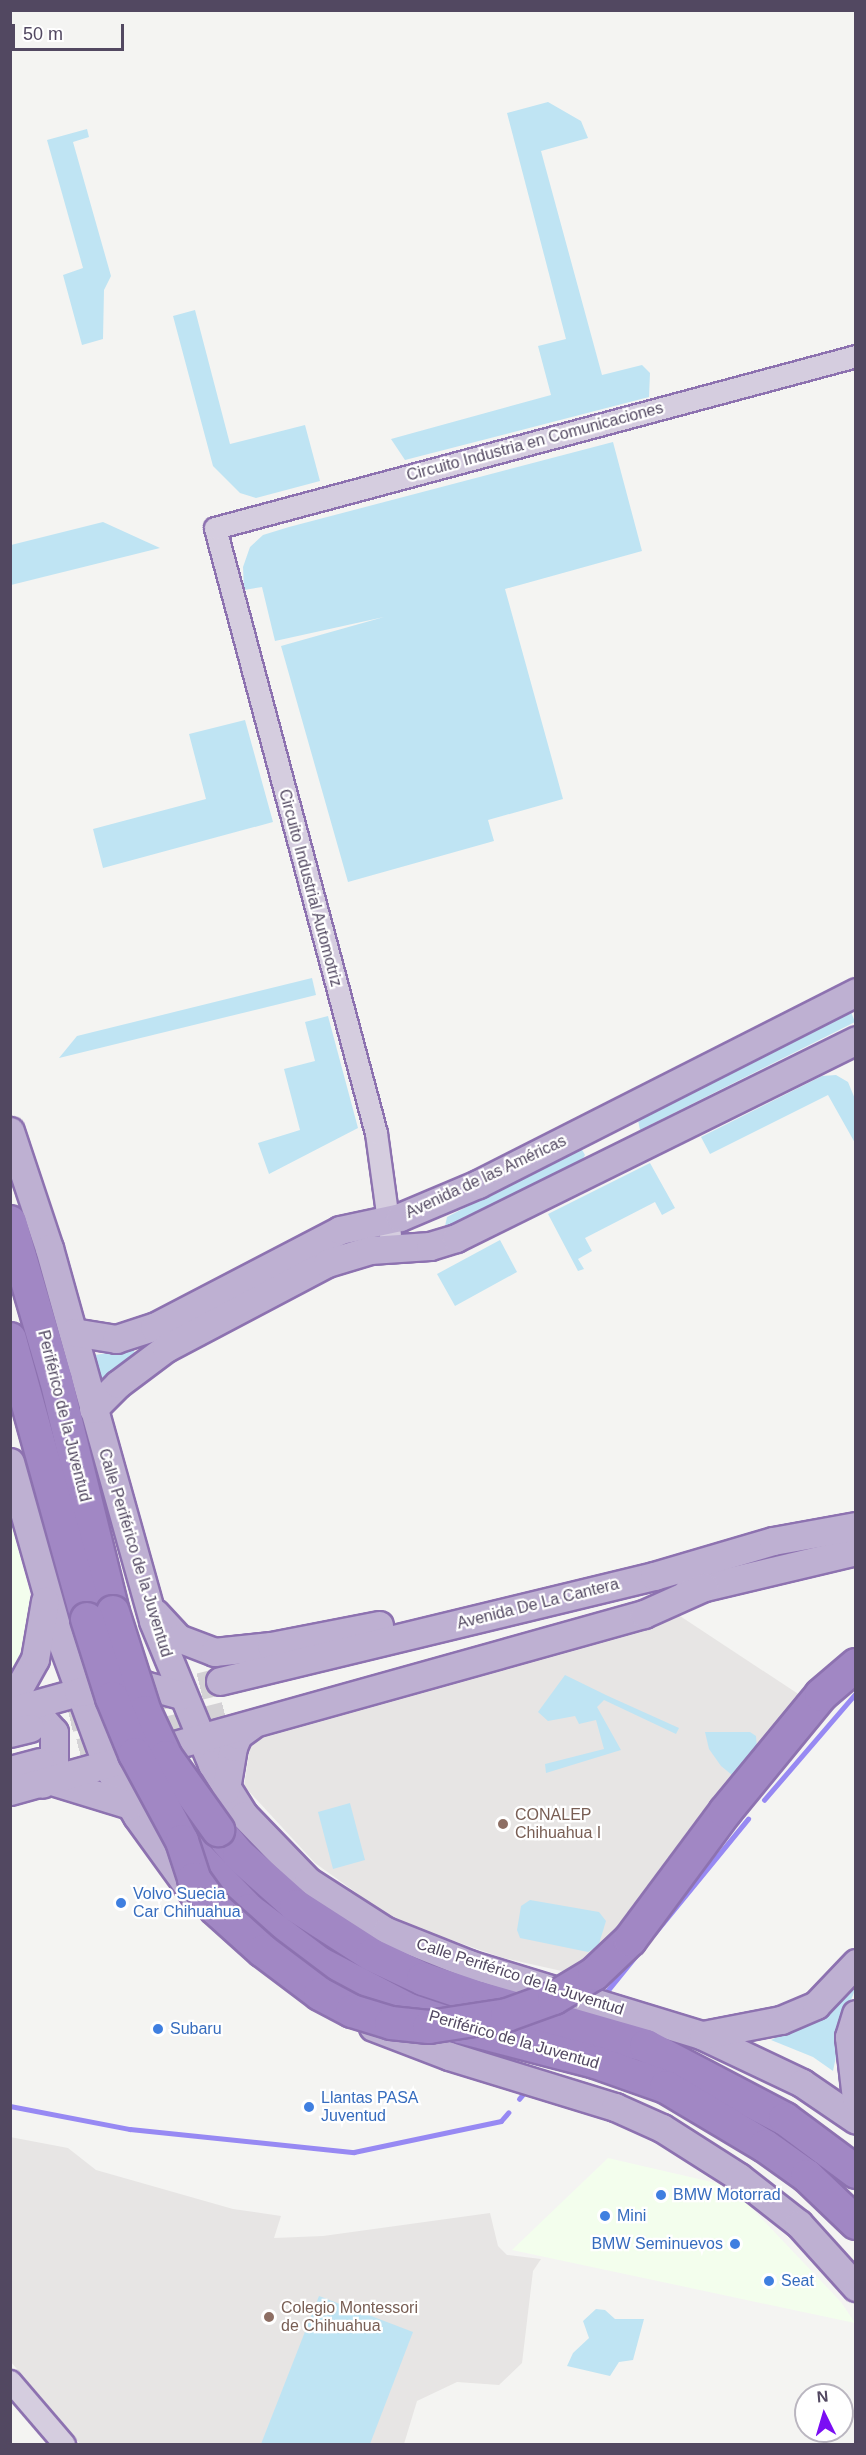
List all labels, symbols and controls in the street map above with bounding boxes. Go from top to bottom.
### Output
scale bar [15,12,128,50]
text: 50 m [23,24,63,44]
street label: Circuito Industria en Comunicaciones [405,398,665,486]
street label: Circuito Industrial Automotriz [274,787,346,989]
street label: Avenida de las Américas [402,1131,570,1223]
street label: Periférico de la Juventud [33,1328,95,1504]
street label: Calle Periférico de la Juventud [94,1446,176,1660]
street label: Avenida De La Cantera [455,1575,621,1633]
place label: CONALEP Chihuahua I [515,1805,601,1843]
marker: CONALEP Chihuahua I [496,1817,510,1831]
place label: Volvo Suecia Car Chihuahua [133,1884,241,1922]
marker: Volvo Suecia Car Chihuahua [114,1896,128,1910]
street label: Calle Periférico de la Juventud [414,1934,626,2020]
street label: Periférico de la Juventud [427,2007,601,2073]
place label: Subaru [170,2019,222,2039]
marker: Subaru [151,2022,165,2036]
place label: Llantas PASA Juventud [321,2088,419,2126]
marker: Llantas PASA Juventud [302,2100,316,2114]
place label: BMW Motorrad [673,2185,781,2205]
marker: BMW Motorrad [654,2188,668,2202]
place label: Mini [617,2206,646,2226]
marker: Mini [598,2209,612,2223]
place label: BMW Seminuevos [591,2234,723,2254]
marker: BMW Seminuevos [728,2237,742,2251]
place label: Seat [781,2271,814,2291]
marker: Seat [762,2274,776,2288]
place label: Colegio Montessori de Chihuahua [281,2298,418,2336]
marker: Colegio Montessori de Chihuahua [262,2310,276,2324]
north arrow [794,2383,854,2443]
text: N [816,2388,829,2406]

